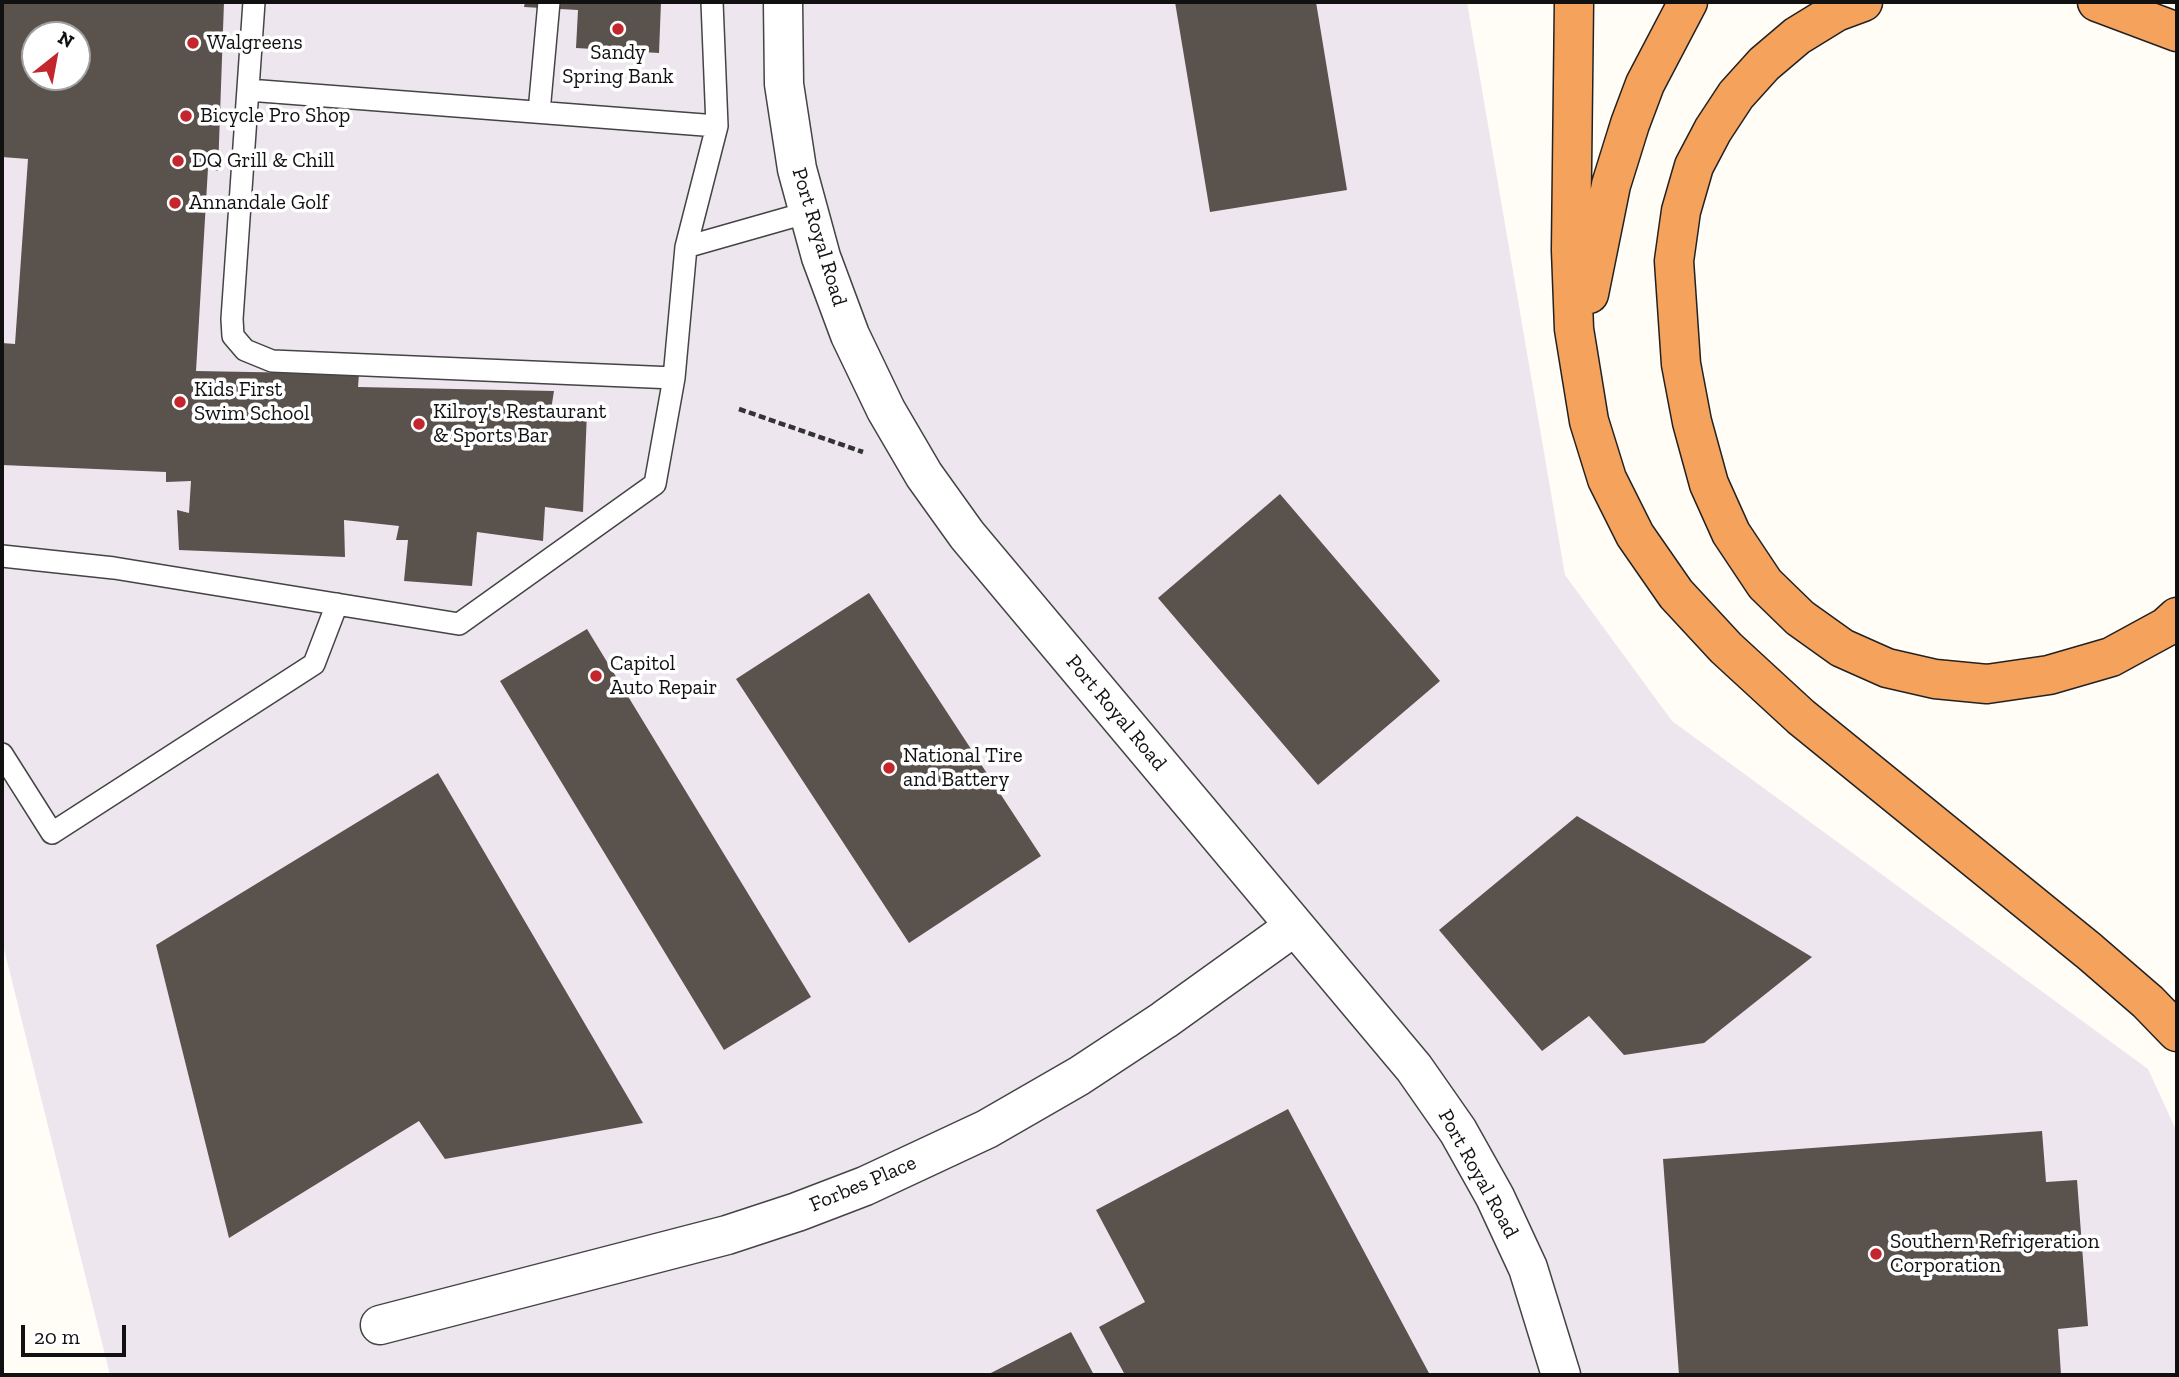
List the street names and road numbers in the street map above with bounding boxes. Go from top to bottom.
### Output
street label: Port Royal Road [786,165,852,309]
street label: Port Royal Road [1060,650,1172,776]
street label: Port Royal Road [1432,1105,1524,1243]
street label: Forbes Place [806,1150,920,1218]

